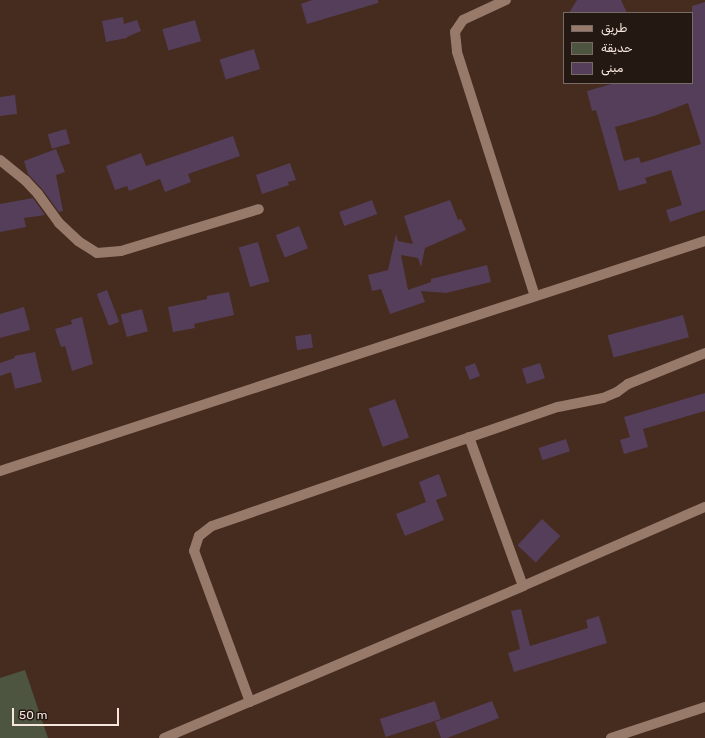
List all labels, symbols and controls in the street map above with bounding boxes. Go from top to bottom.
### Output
legend [563,12,693,84]
text: طريق [601,21,627,35]
text: حديقة [601,41,633,55]
text: مبنى [601,61,623,75]
scale bar [14,700,121,726]
text: 50 m [19,708,47,722]

